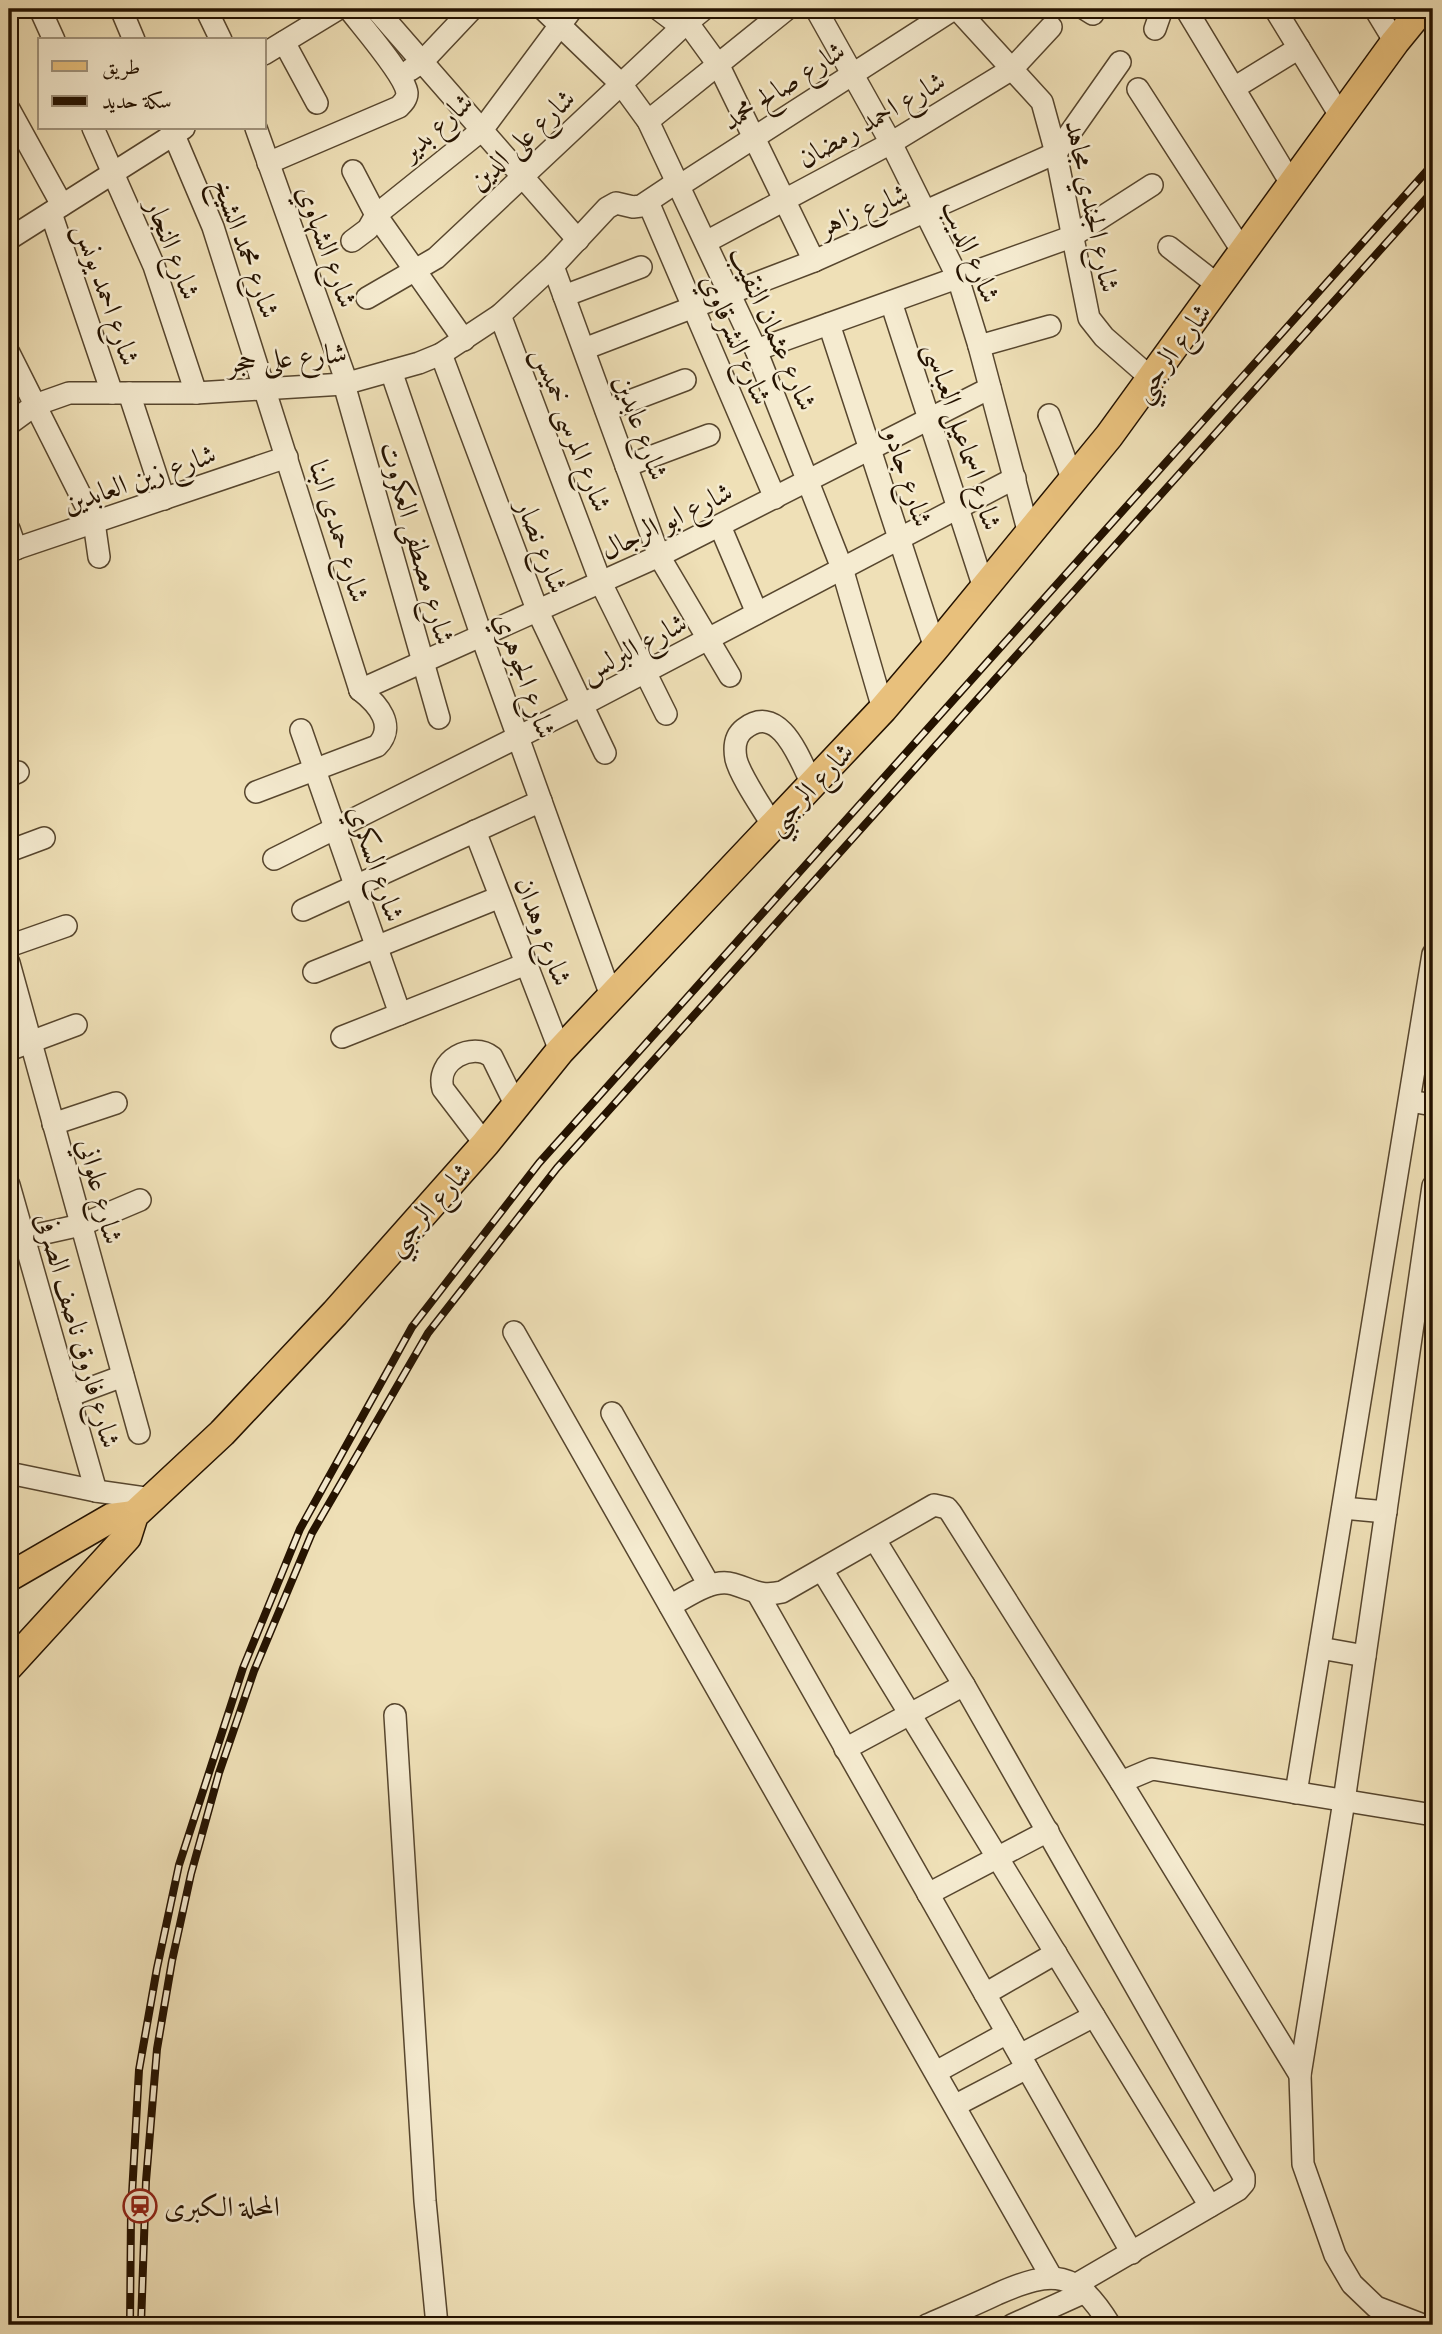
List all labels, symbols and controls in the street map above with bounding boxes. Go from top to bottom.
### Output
street label: شارع صالح محمد [713,29,855,144]
legend [38,38,266,130]
text: طريق [102,51,140,82]
street label: شارع احمد رمضان [789,59,955,181]
street label: شارع على الدين [458,78,586,202]
street label: شارع بدير [388,82,484,175]
text: سكة حديد [102,85,172,116]
street label: شارع الجندي مجاهد [1051,116,1132,297]
street label: شارع زاهر [809,171,916,251]
street label: شارع محمد الشيخ [199,172,292,325]
street label: شارع الشهاوي [284,179,370,314]
street label: شارع النجار [132,190,212,307]
street label: شارع الديب [929,193,1012,310]
street label: شارع احمد يونس [61,217,152,372]
street label: شارع عثمان النقيب [716,239,829,418]
street label: شارع الشرقاوي [688,267,784,412]
street label: شارع الرجبي [1121,294,1226,414]
street label: شارع على حجر [222,331,349,386]
street label: شارع اسماعيل العباسى [911,336,1014,536]
street label: شارع المرسى خميس [519,340,624,519]
street label: شارع عابدين [601,368,681,487]
street label: شارع جادو [869,419,945,533]
street label: شارع زين العابدين [57,432,222,527]
street label: شارع مصطفى العكروت [366,436,467,650]
street label: شارع حمدى البنا [296,455,382,608]
street label: شارع ابو الرجال [593,470,741,573]
street label: شارع نصار [502,490,580,600]
street label: شارع البرلس [572,601,696,695]
street label: شارع الجوهري [481,606,568,745]
street label: شارع الرجبي [755,732,868,848]
street label: شارع السكري [335,799,417,928]
street label: شارع وهدان [501,870,584,993]
street label: شارع علواني [64,1133,135,1250]
street label: شارع الرجبي [374,1152,486,1268]
street label: شارع فاروق ناصف الصرفى [22,1207,133,1454]
place label: المحلة الكبرى [164,2185,280,2226]
station icon: المحلة الكبرى [121,2187,159,2225]

